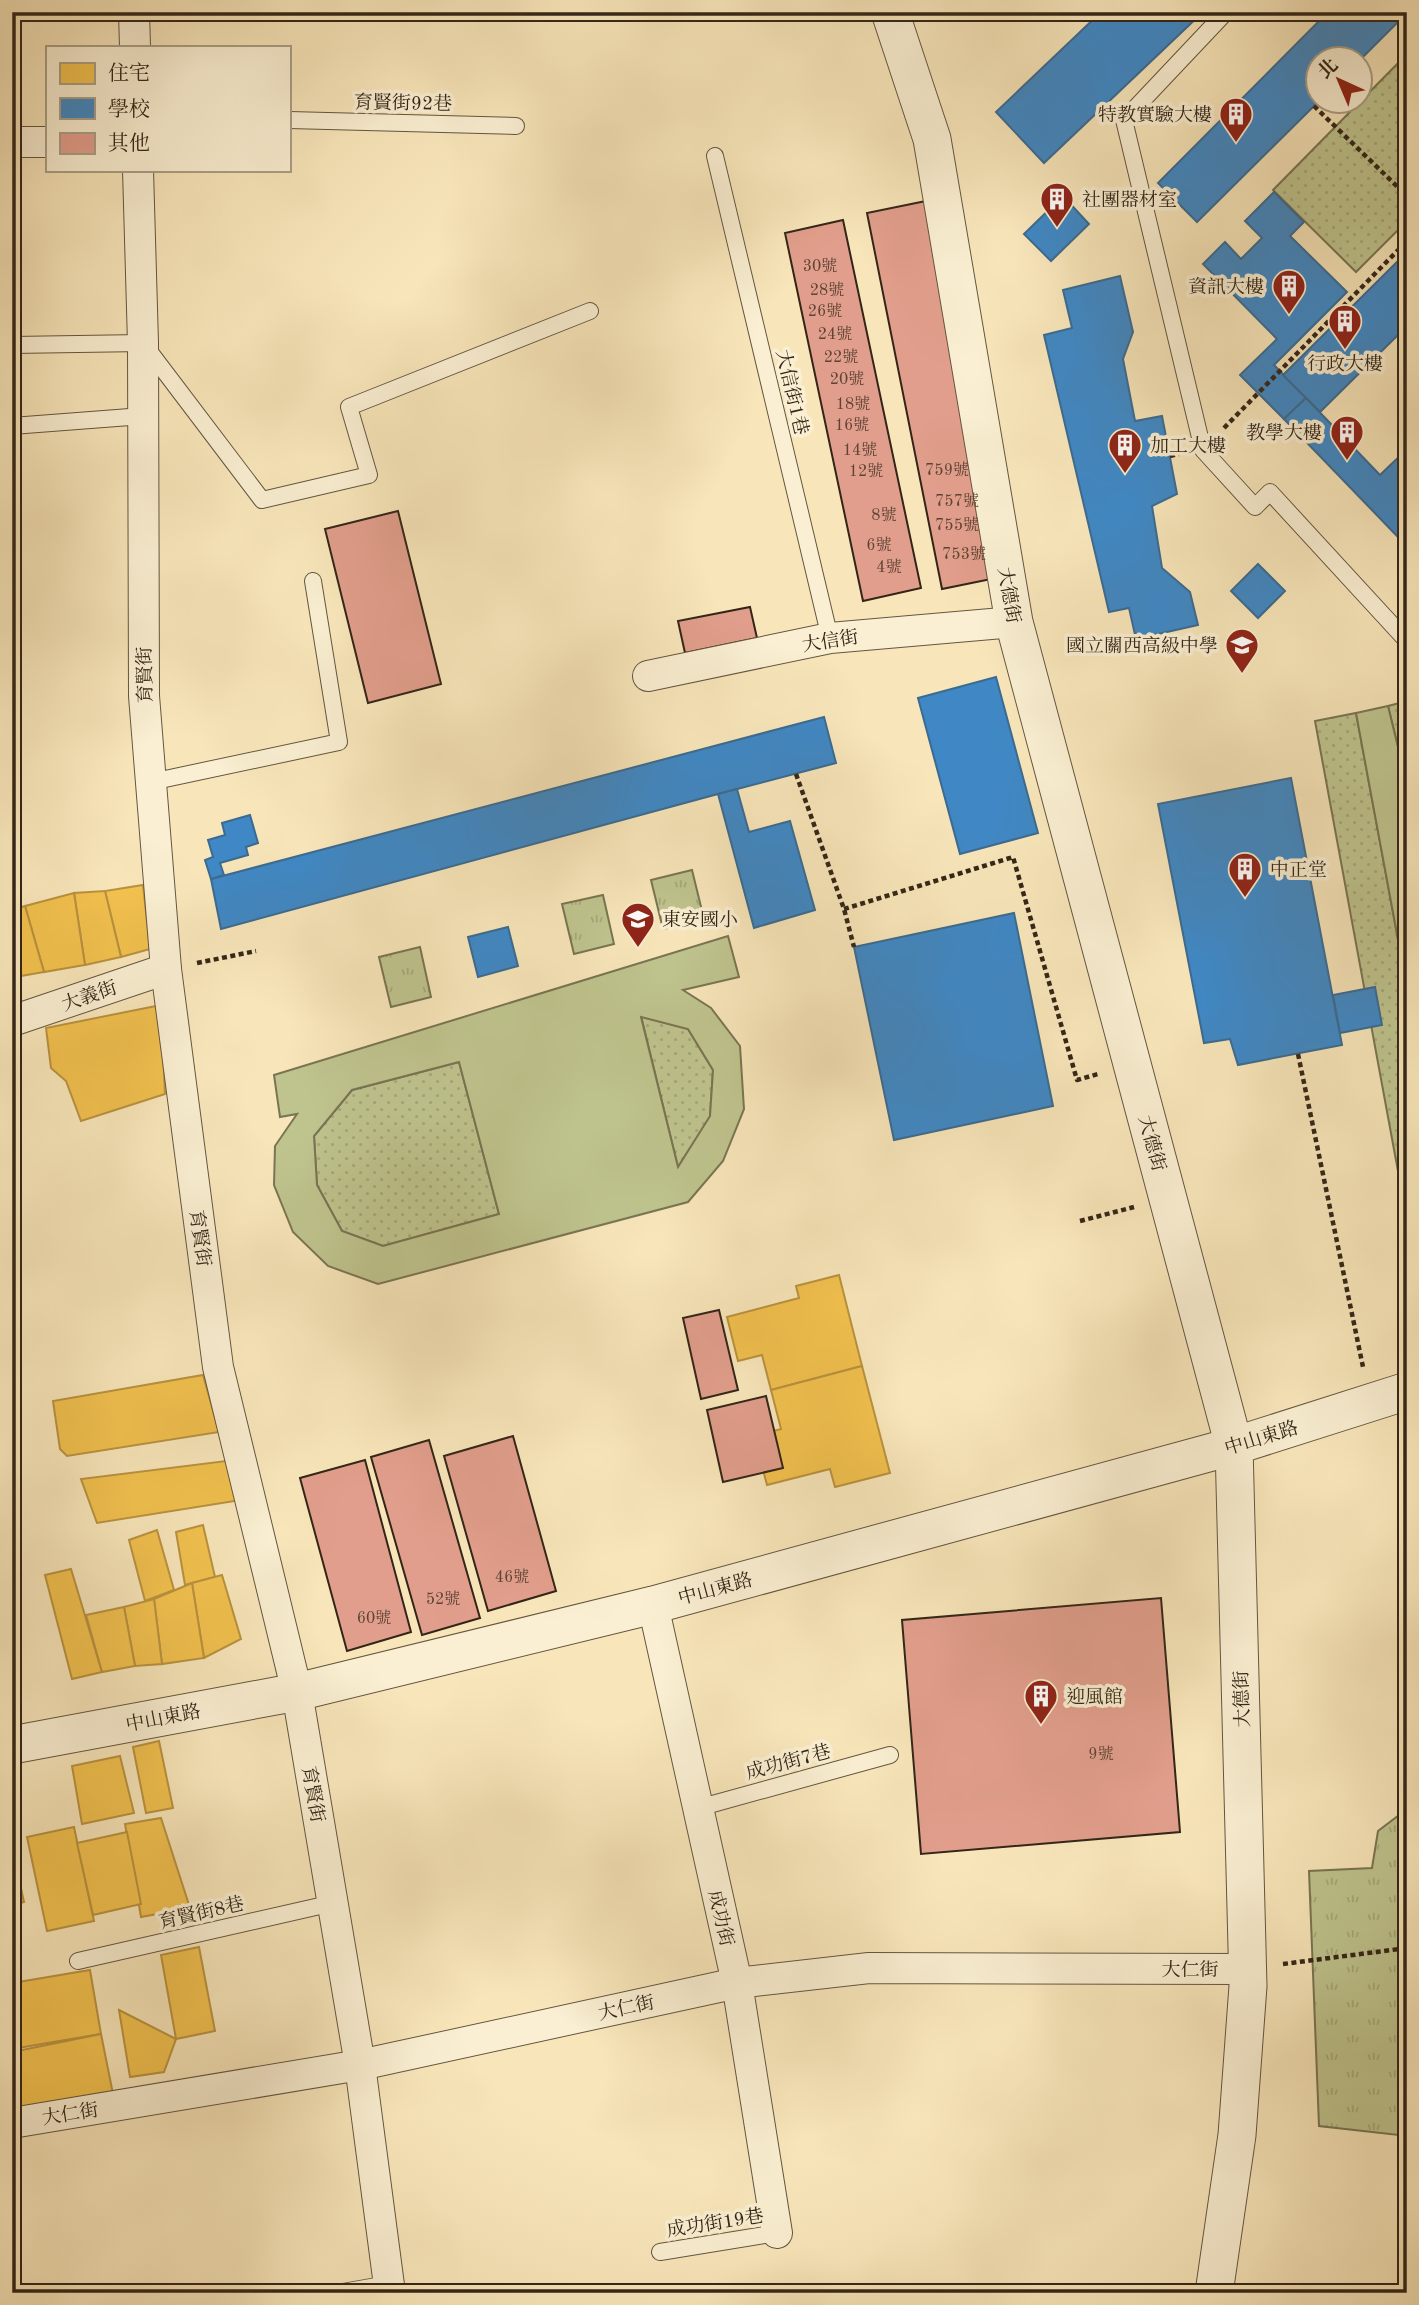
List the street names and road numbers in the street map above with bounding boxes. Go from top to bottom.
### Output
street label: 育賢街92巷 [354,92,452,115]
street label: 大信街1巷 [772,347,813,437]
street label: 大德街 [993,565,1025,625]
street label: 大信街 [800,626,860,656]
street label: 育賢街 [135,646,156,704]
street label: 大義街 [59,976,120,1016]
street label: 大德街 [1134,1113,1170,1174]
street label: 育賢街 [185,1209,214,1268]
street label: 中山東路 [1222,1416,1301,1460]
street label: 中山東路 [676,1569,755,1609]
street label: 大德街 [1230,1670,1254,1728]
street label: 中山東路 [124,1700,203,1736]
street label: 成功街7巷 [744,1741,833,1784]
street label: 育賢街 [297,1764,328,1824]
street label: 成功街 [704,1888,737,1948]
street label: 育賢街8巷 [157,1893,246,1933]
street label: 大仁街 [1161,1959,1219,1981]
street label: 大仁街 [596,1991,656,2025]
street label: 大仁街 [40,2099,100,2129]
street label: 成功街19巷 [665,2205,765,2242]

